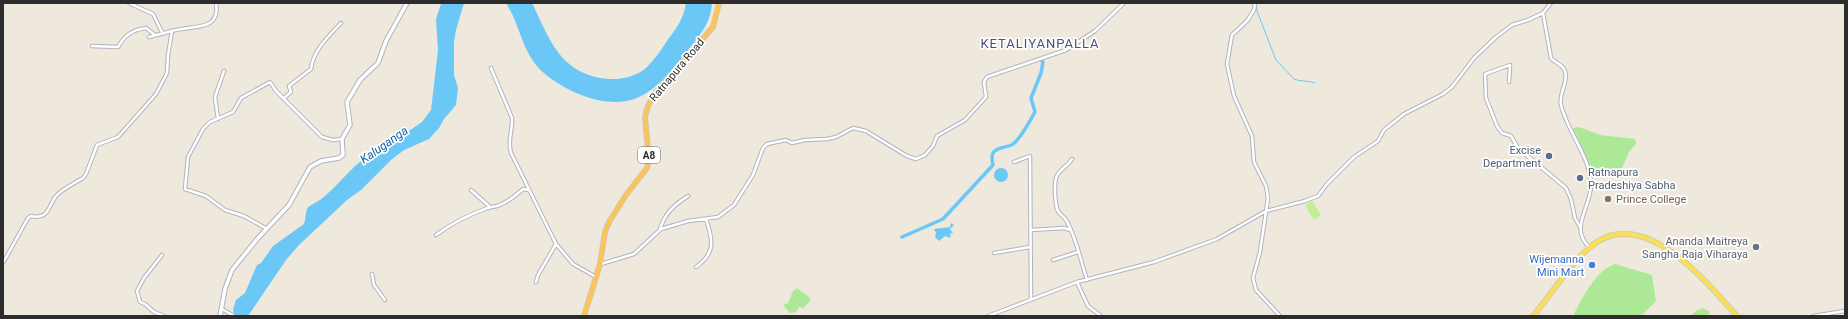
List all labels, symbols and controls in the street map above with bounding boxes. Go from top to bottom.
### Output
street label: Ratnapura Road [647,36,707,104]
district label: KETALIYANPALLA [980,36,1100,51]
water label: Kaluganga [357,123,411,167]
place label: Excise Department [1483,144,1541,170]
road number: A8 [638,147,660,163]
marker: Excise Department [1544,151,1554,161]
place label: Ratnapura Pradeshiya Sabha [1588,166,1675,192]
marker: Ratnapura Pradeshiya Sabha [1575,173,1585,183]
place label: Prince College [1616,193,1687,206]
marker: Prince College [1603,194,1613,204]
place label: Ananda Maitreya Sangha Raja Viharaya [1642,235,1748,261]
marker: Ananda Maitreya Sangha Raja Viharaya [1751,242,1761,252]
place label: Wijemanna Mini Mart [1529,253,1584,279]
marker: Wijemanna Mini Mart [1587,260,1597,270]

